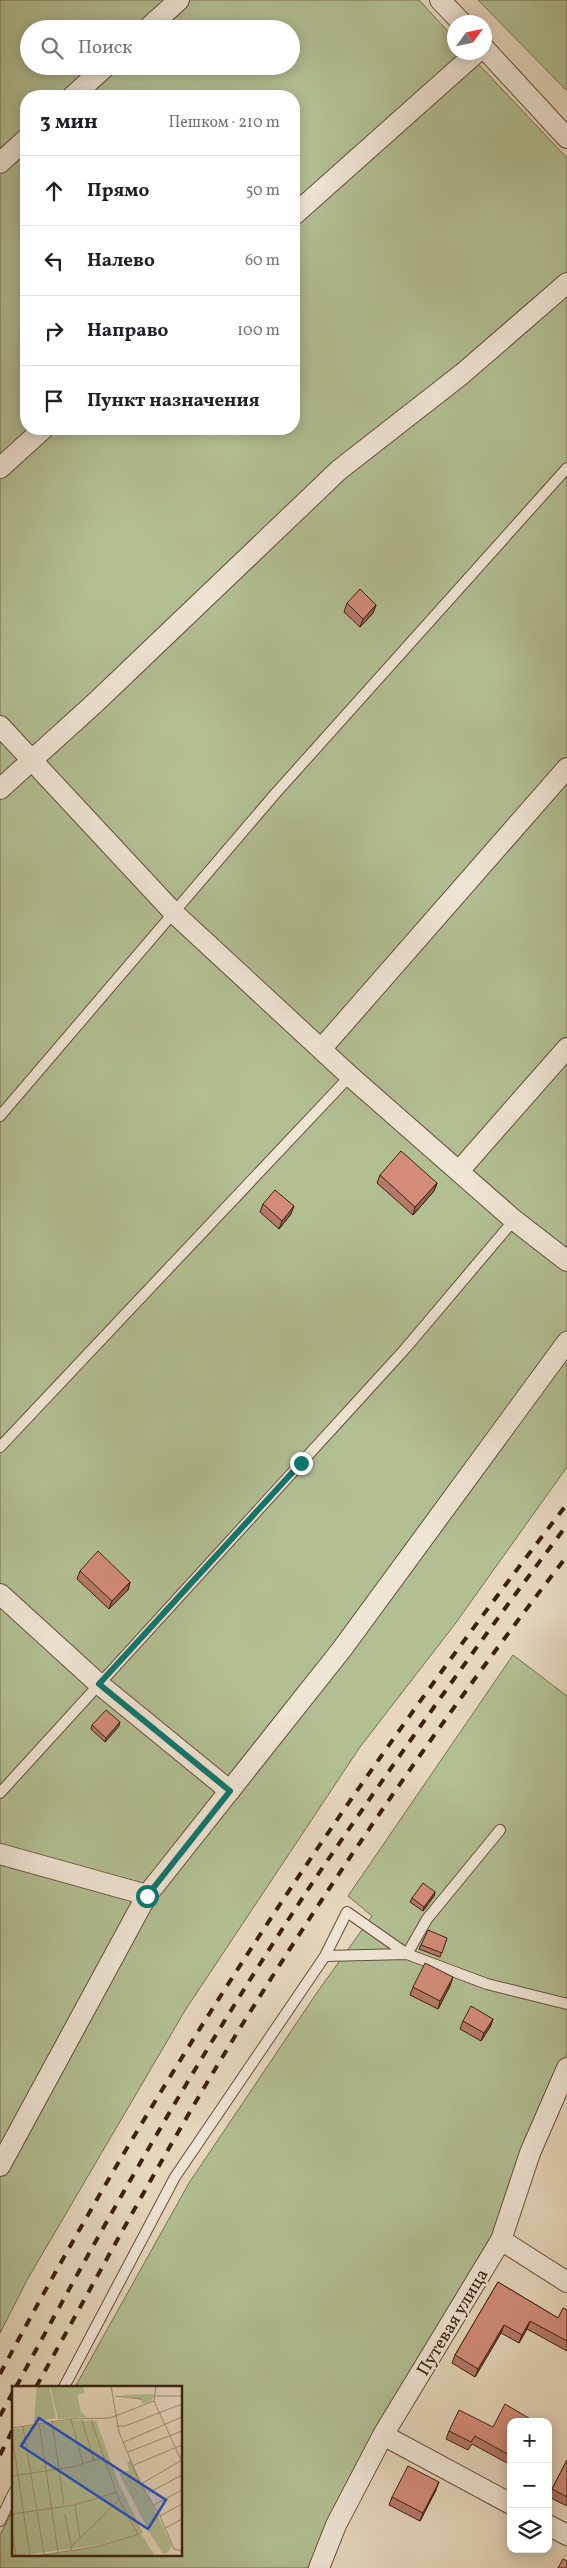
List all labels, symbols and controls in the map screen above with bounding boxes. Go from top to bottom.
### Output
north arrow [447,15,492,60]
search box [20,20,300,75]
icon: search [38,34,66,62]
text: Поиск [78,35,132,61]
text: 3 мин [40,108,98,137]
text: Пешком · 210 m [168,112,280,134]
icon: ahead [40,177,68,205]
text: Прямо [87,178,149,204]
text: 50 m [246,180,280,202]
icon: left [40,247,68,275]
text: Налево [87,248,155,274]
text: 60 m [245,250,280,272]
icon: right [40,317,68,345]
text: Направо [87,318,169,344]
text: 100 m [237,320,280,342]
icon: arrive [40,387,68,415]
text: Пункт назначения [87,388,260,414]
route end [290,1452,313,1475]
route start [136,1885,159,1908]
street label: Путевая улица [411,2265,495,2381]
inset map [12,2386,182,2556]
map controls [507,2418,552,2553]
button: + [507,2418,552,2463]
button: − [507,2463,552,2508]
button: layers [507,2508,552,2553]

